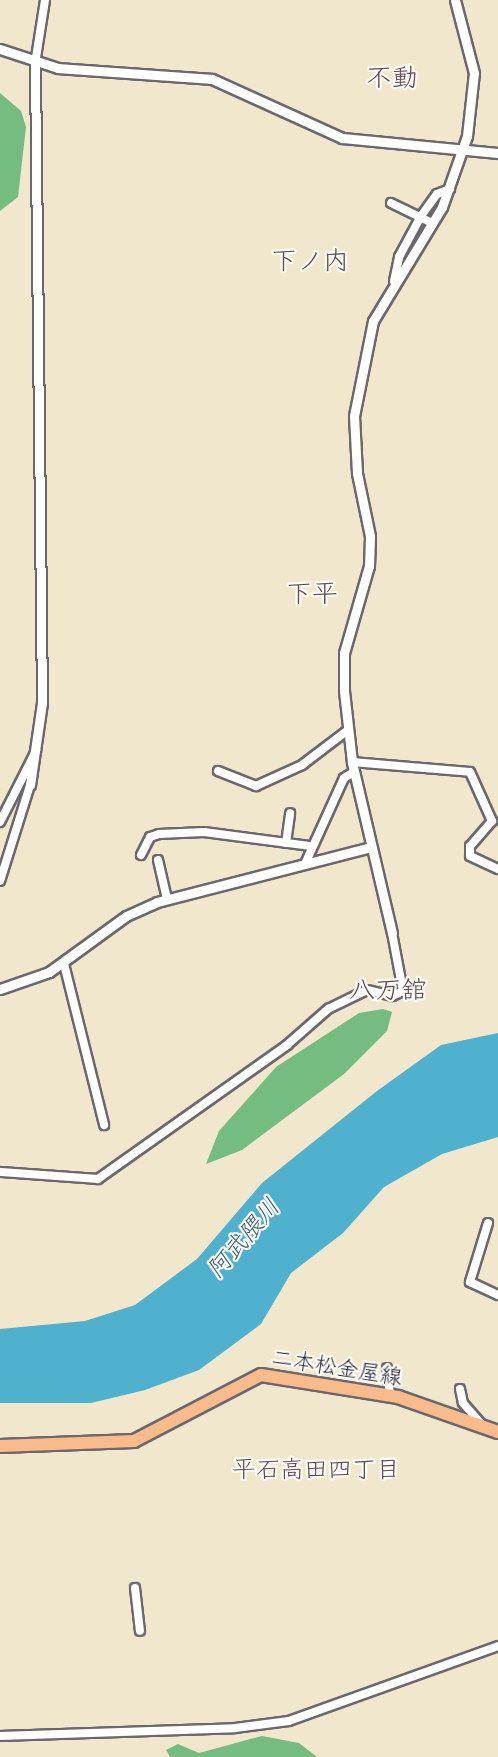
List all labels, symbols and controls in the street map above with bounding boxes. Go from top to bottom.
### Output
district label: 不動 [366,61,418,93]
district label: 下ノ内 [271,244,349,276]
district label: 下平 [286,577,338,609]
district label: 八万舘 [349,973,427,1005]
water label: 阿武隈川 [201,1192,285,1284]
street label: 二本松金屋線 [270,1344,404,1390]
district label: 平石高田四丁目 [232,1455,400,1483]

